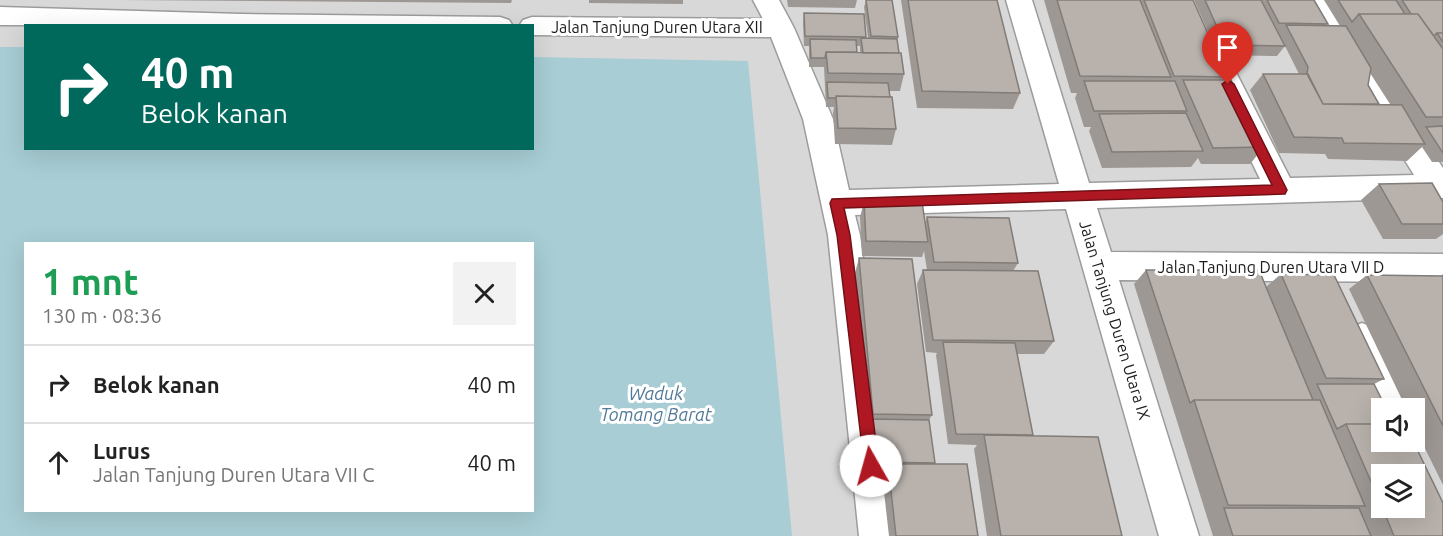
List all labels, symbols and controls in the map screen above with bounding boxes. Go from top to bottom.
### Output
street label: Jalan Tanjung Duren Utara XII [551,18,763,36]
pin [1202,22,1253,84]
icon: arrive [1211,31,1244,64]
icon: right [42,48,120,126]
text: 40 m [141,49,235,96]
text: Belok kanan [141,98,288,128]
street label: Jalan Tanjung Duren Utara IX [1076,218,1154,422]
street label: Jalan Tanjung Duren Utara VII D [1158,258,1384,276]
text: 1 mnt [42,261,138,302]
button: close [453,262,516,325]
text: 130 m · 08:36 [42,304,162,327]
icon: right [42,368,75,401]
text: Belok kanan [93,372,220,397]
text: 40 m [467,372,516,397]
water label: Waduk Tomang Barat [600,383,713,424]
map controls [1371,398,1425,518]
button: sound [1371,398,1425,452]
position arrow [839,434,903,498]
text: Lurus [93,438,150,463]
icon: ahead [42,446,75,479]
text: 40 m [467,450,516,475]
text: Jalan Tanjung Duren Utara VII C [93,463,375,486]
button: layers [1371,464,1425,518]

